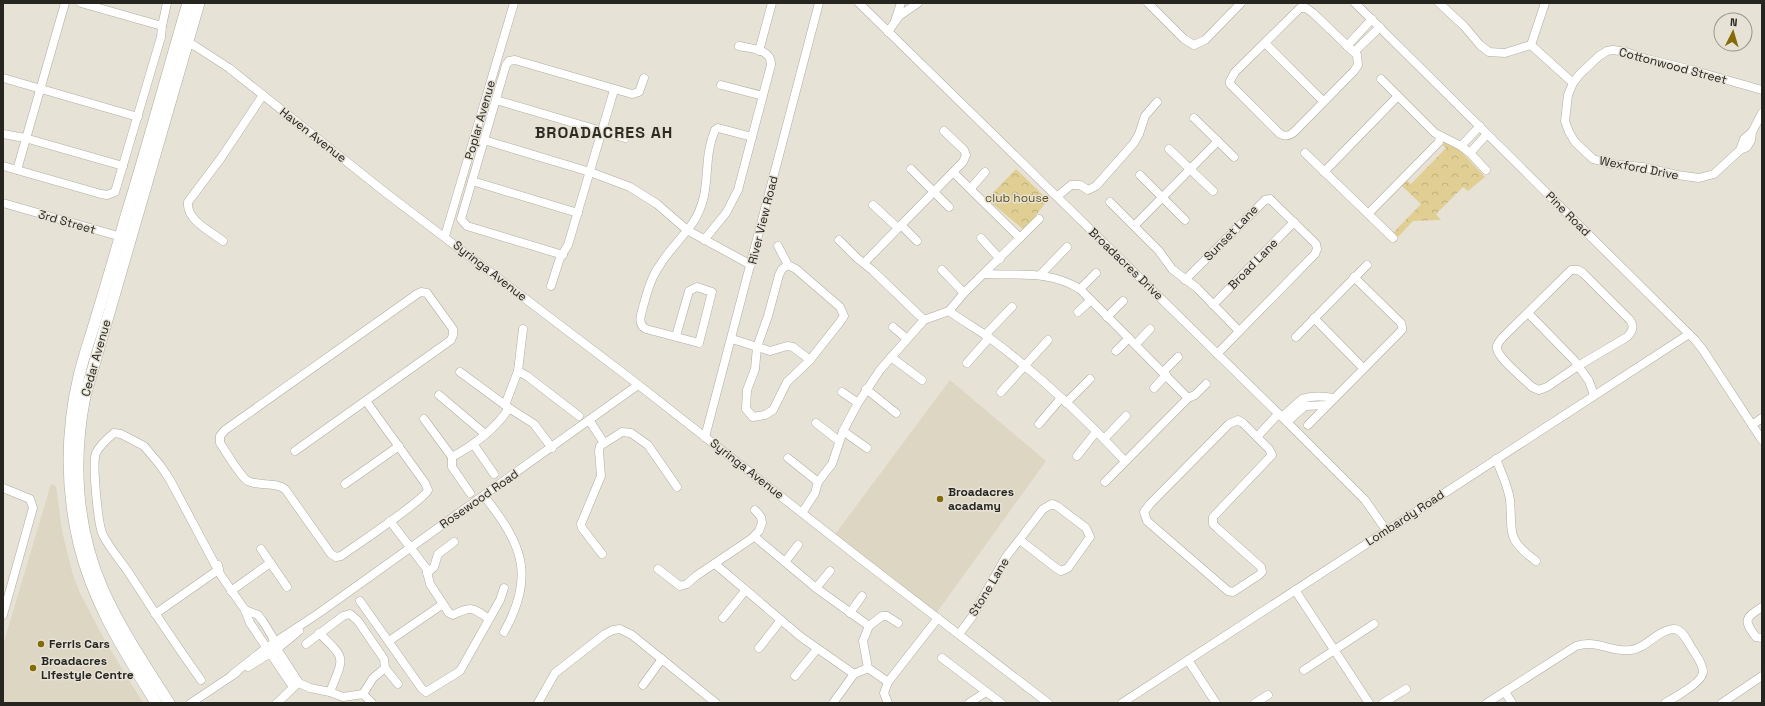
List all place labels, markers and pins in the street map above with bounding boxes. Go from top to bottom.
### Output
place label: Broadacres acadamy [948,484,1014,514]
marker: Broadacres acadamy [935,494,945,504]
place label: Ferris Cars [49,636,110,652]
marker: Ferris Cars [36,639,46,649]
place label: Broadacres Lifestyle Centre [41,653,134,683]
marker: Broadacres Lifestyle Centre [28,663,38,673]

